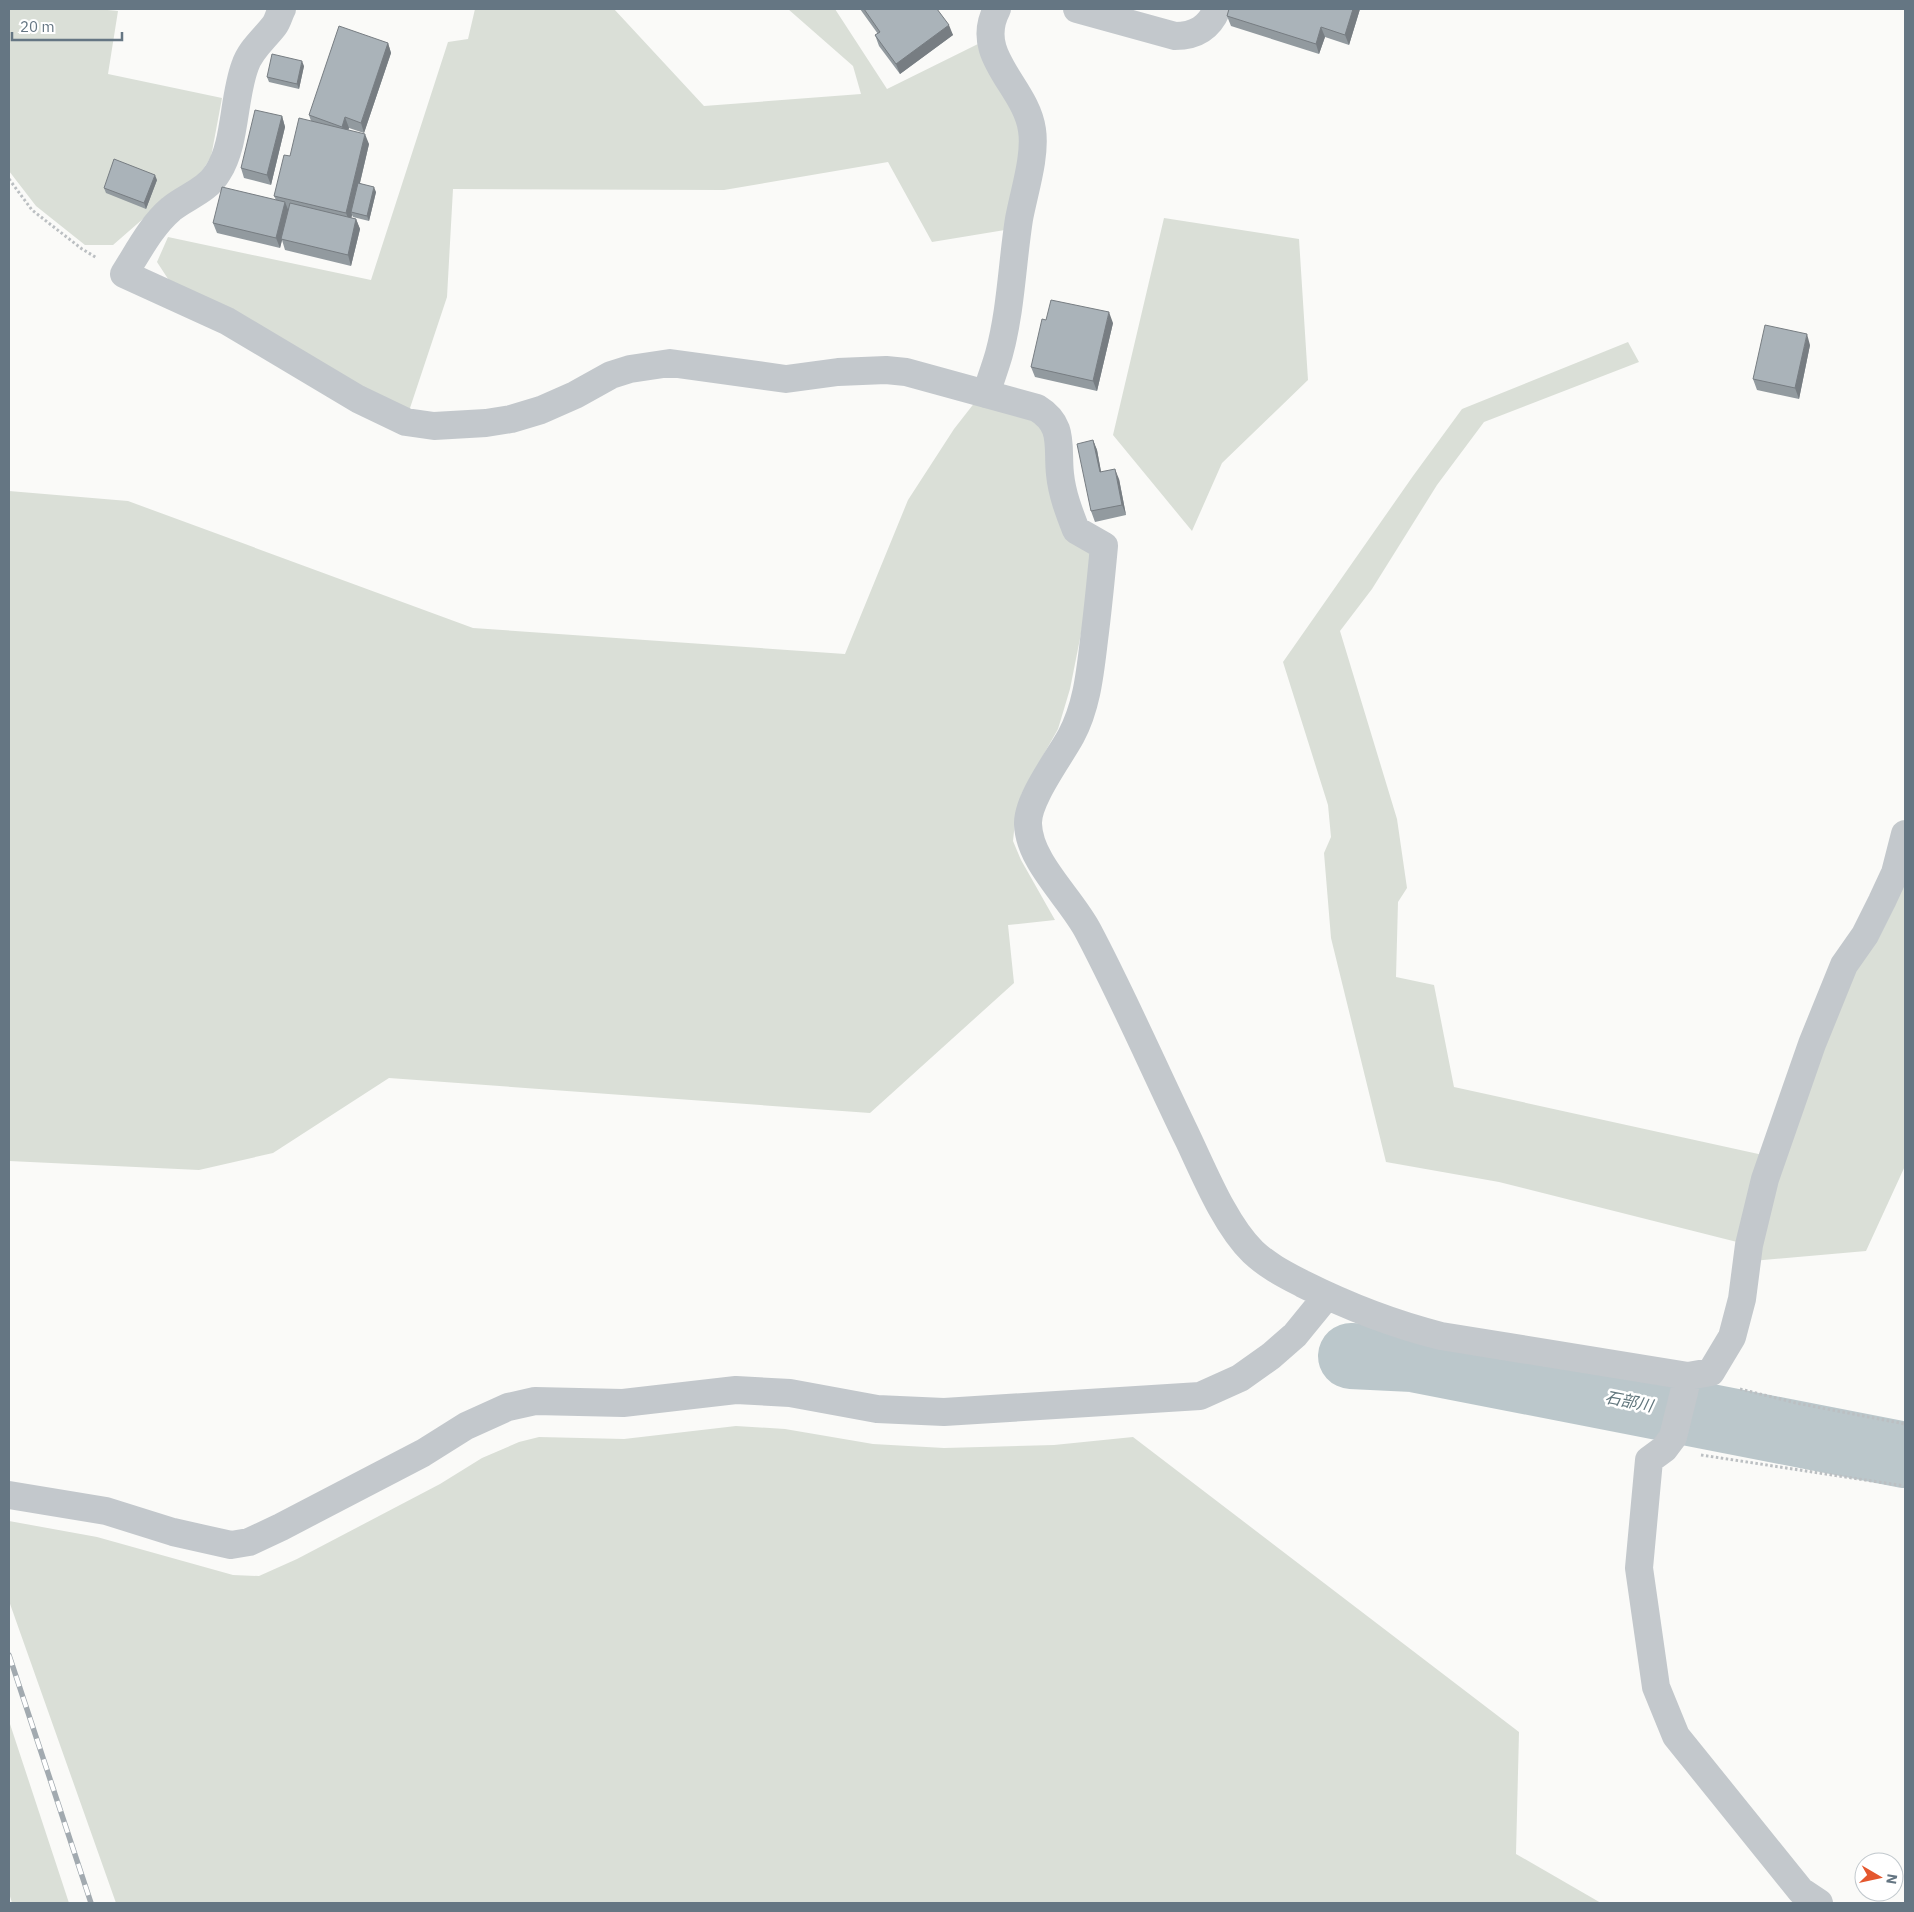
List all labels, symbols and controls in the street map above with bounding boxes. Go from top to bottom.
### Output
scale bar [12,10,122,42]
text: 20 m [20,17,55,36]
water label: 石部川 [1604,1387,1656,1416]
north arrow [1854,1852,1904,1902]
text: N [1882,1873,1902,1885]

